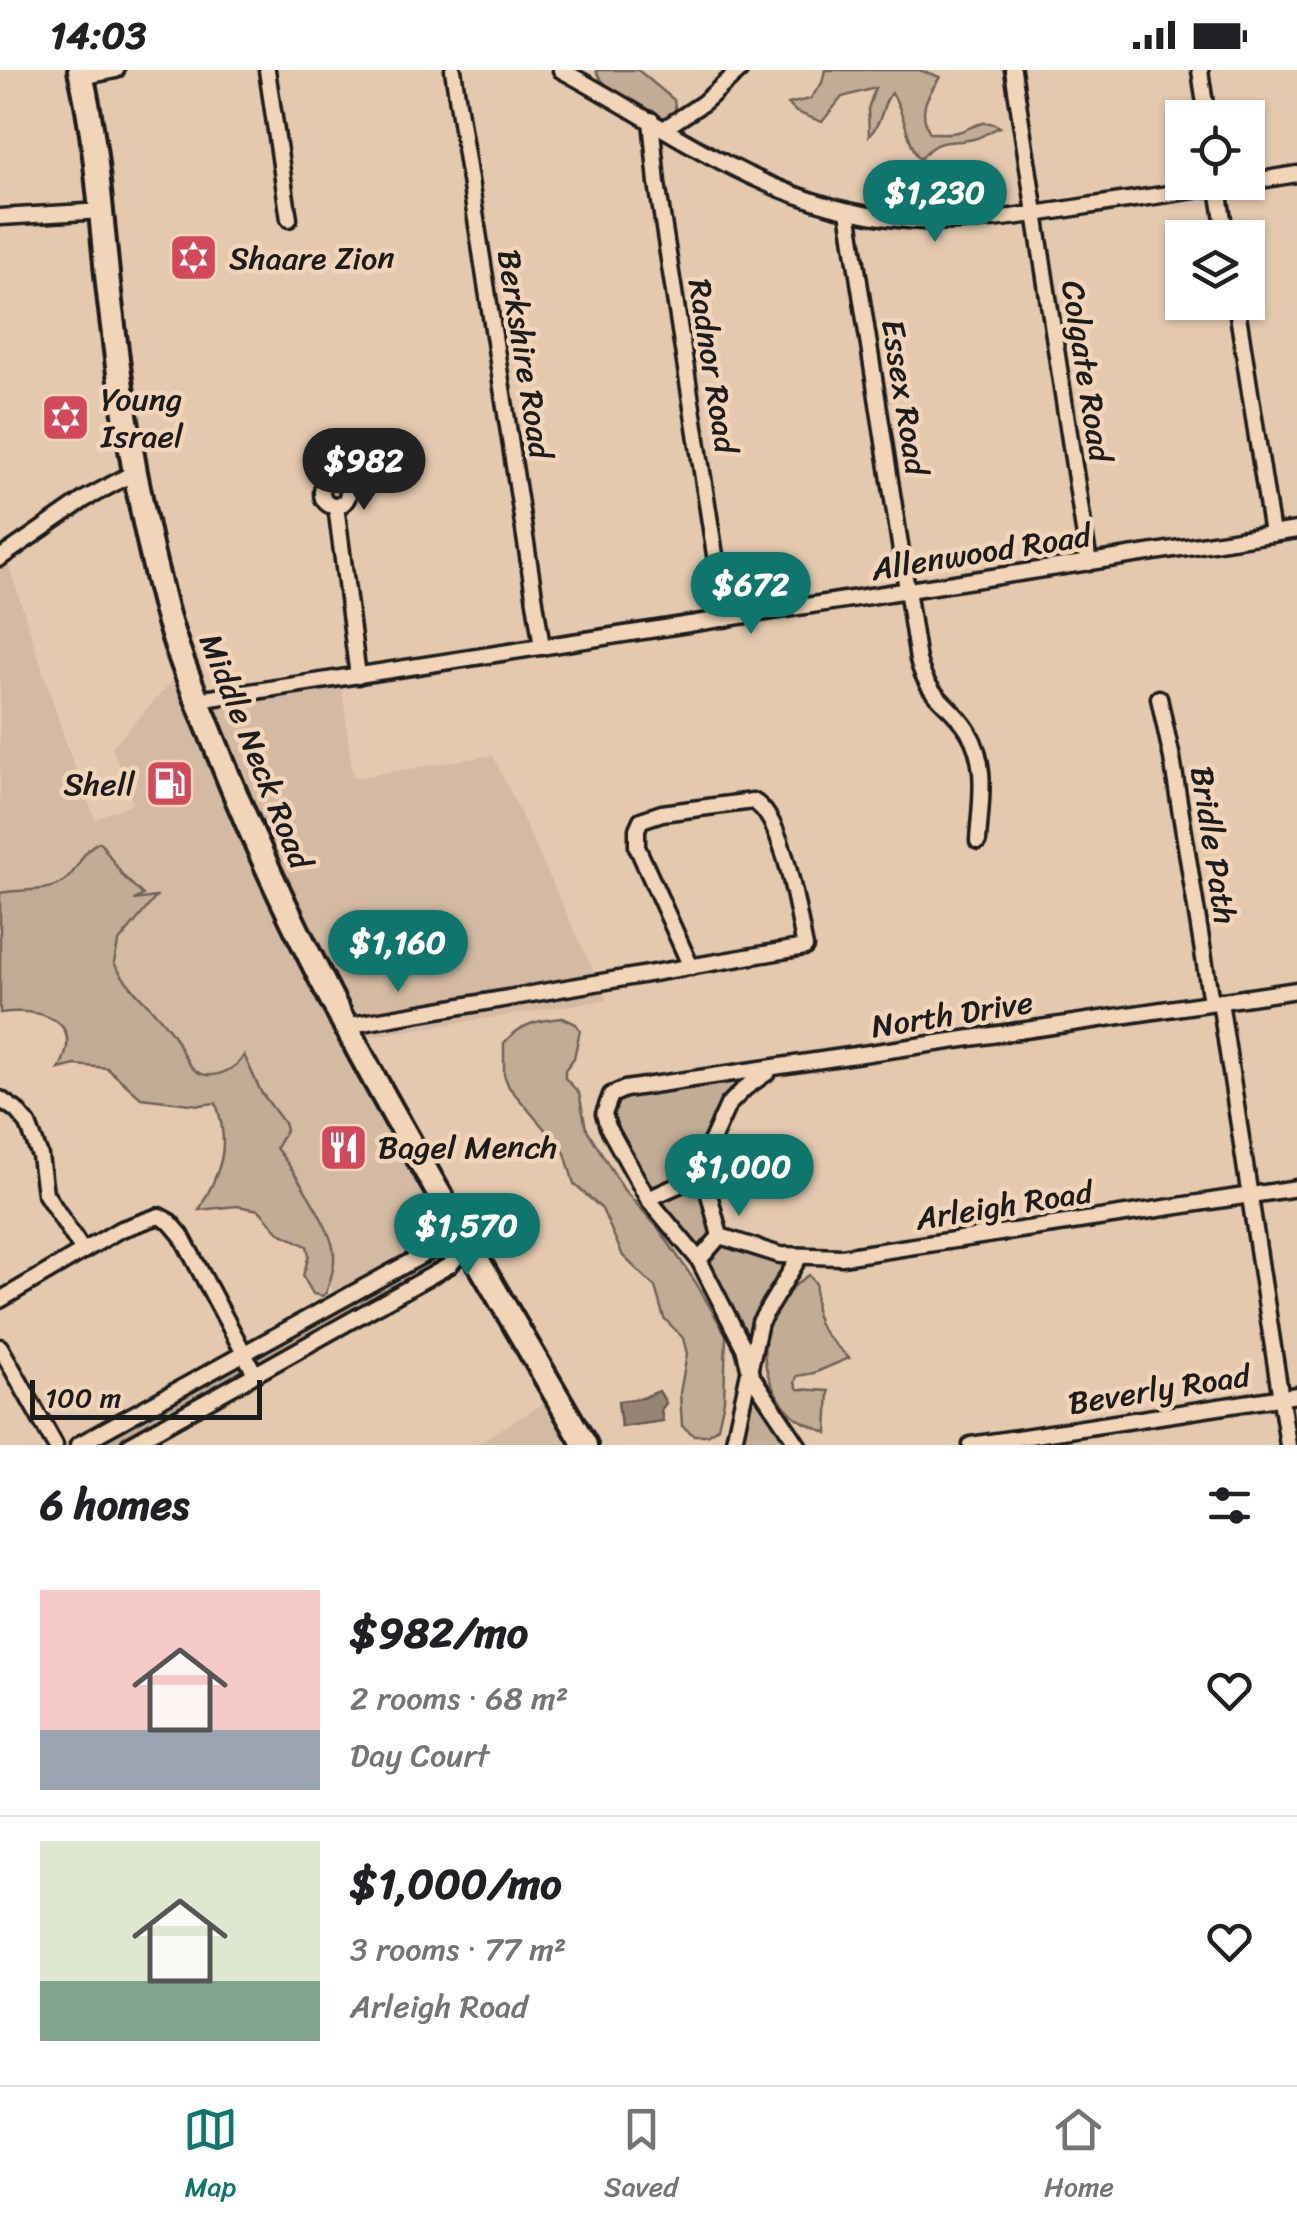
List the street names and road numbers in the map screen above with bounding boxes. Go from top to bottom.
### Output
street label: Berkshire Road [480,245,569,465]
street label: Radnor Road [671,275,755,459]
street label: Colgate Road [1044,276,1129,468]
street label: Essex Road [864,315,945,481]
street label: Allenwood Road [866,507,1097,598]
street label: Middle Neck Road [182,625,330,880]
street label: Bridle Path [1173,762,1254,928]
street label: North Drive [867,974,1037,1055]
street label: Arleigh Road [911,1163,1099,1248]
street label: Beverly Road [1064,1347,1256,1432]

